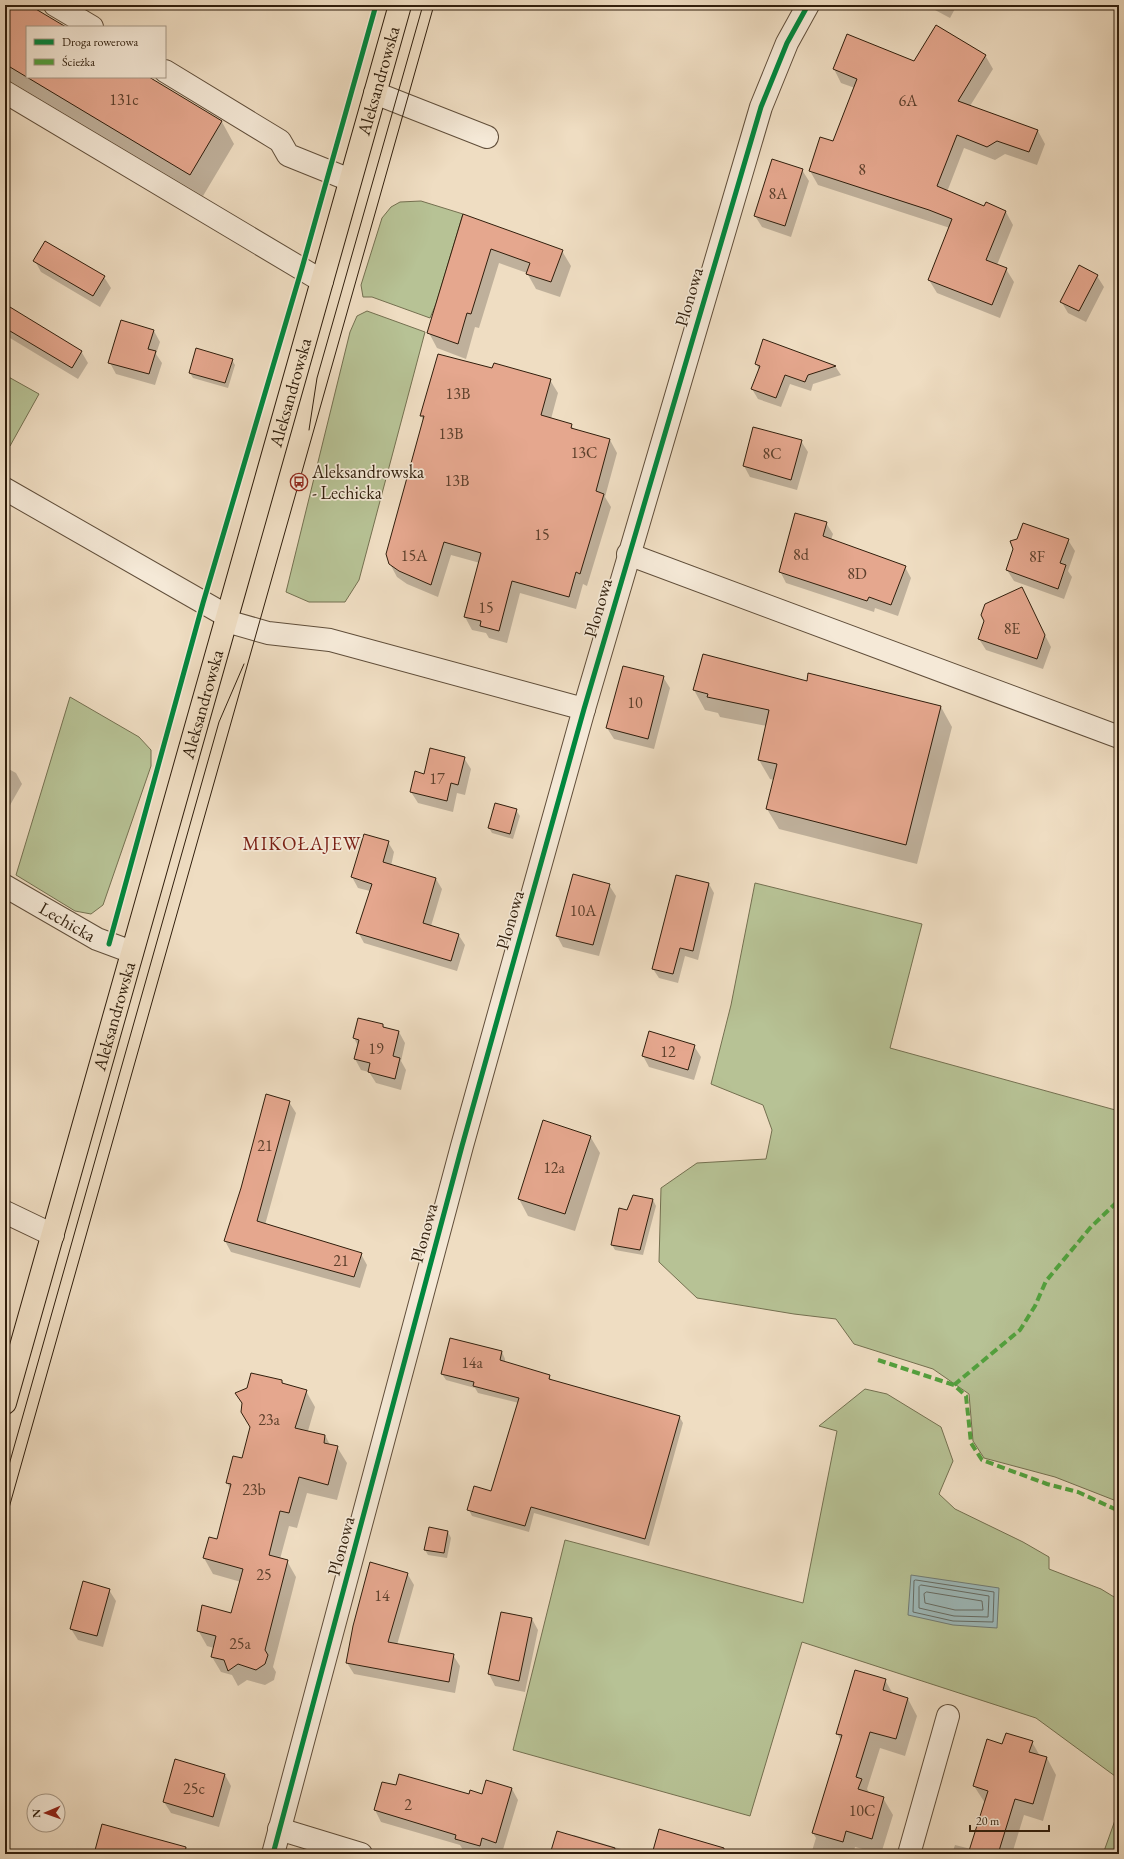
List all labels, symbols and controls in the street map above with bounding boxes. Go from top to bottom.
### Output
street label: Aleksandrowska [351,23,405,139]
legend [26,26,166,78]
text: Droga rowerowa [62,34,139,50]
text: Ścieżka [62,54,95,70]
house number: 131c [109,89,139,110]
house number: 6A [899,90,918,111]
house number: 8 [858,159,866,180]
house number: 8A [769,183,788,204]
street label: Plonowa [669,264,708,329]
street label: Aleksandrowska [263,334,317,451]
house number: 13B [446,383,470,404]
house number: 13B [439,423,463,444]
house number: 13C [571,442,597,463]
house number: 8C [762,443,782,464]
place label: Aleksandrowska - Lechicka [311,460,425,504]
house number: 13B [445,470,469,491]
bus stop icon: Aleksandrowska - Lechicka [289,472,309,492]
house number: 15 [534,524,550,545]
house number: 8d [793,544,810,565]
house number: 15A [401,545,428,566]
house number: 8F [1029,546,1045,567]
house number: 8D [847,563,867,584]
street label: Plonowa [578,575,617,640]
house number: 15 [478,597,494,618]
house number: 8E [1004,618,1020,639]
street label: Aleksandrowska [175,646,228,762]
house number: 10 [627,692,643,713]
house number: 17 [429,768,445,789]
district label: MIKOŁAJEW [243,831,361,856]
street label: Plonowa [490,887,529,952]
street label: Lechicka [35,896,101,947]
house number: 10A [570,900,597,921]
street label: Aleksandrowska [87,958,140,1074]
house number: 19 [368,1038,384,1059]
house number: 12 [660,1041,676,1062]
house number: 21 [257,1135,273,1156]
house number: 12a [543,1157,565,1178]
street label: Plonowa [405,1200,443,1265]
house number: 21 [333,1250,349,1271]
house number: 14a [461,1352,483,1373]
house number: 23a [258,1409,280,1430]
house number: 23b [242,1479,266,1500]
street label: Plonowa [322,1513,360,1578]
house number: 25 [256,1564,272,1585]
house number: 14 [374,1585,390,1606]
house number: 25a [229,1633,251,1654]
house number: 25c [183,1778,205,1799]
north arrow [26,1793,66,1833]
house number: 2 [404,1794,412,1815]
house number: 10C [849,1800,875,1821]
scale bar [970,1807,1049,1833]
text: N [29,1809,43,1818]
text: 20 m [976,1813,1000,1829]

